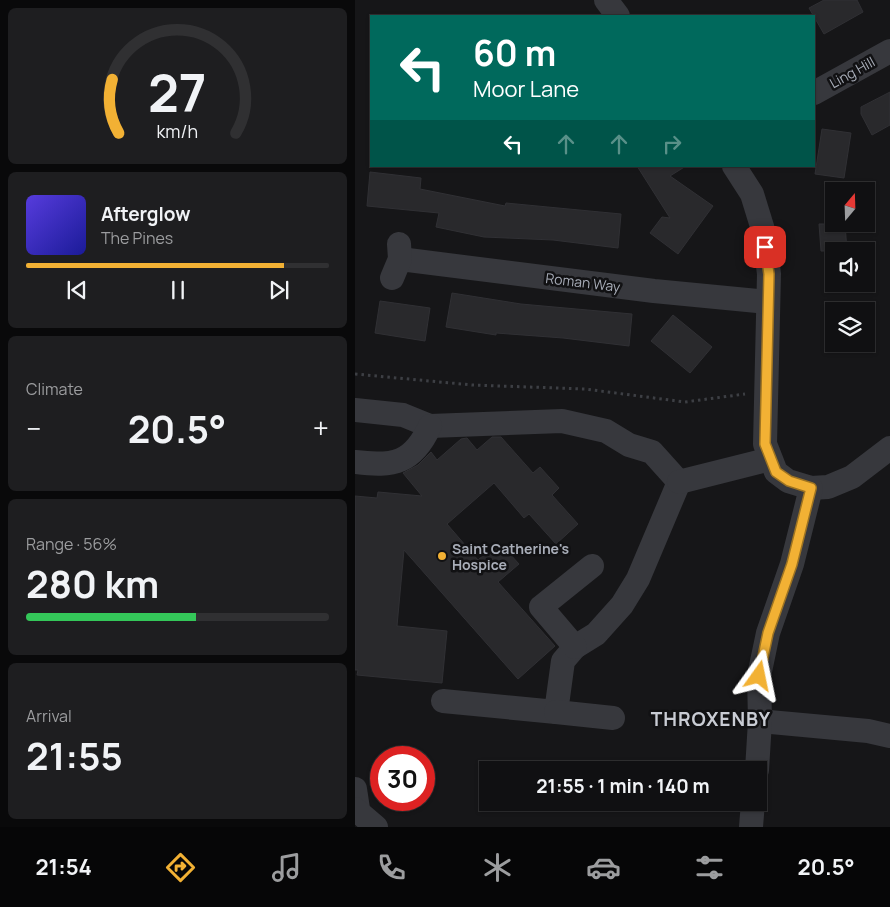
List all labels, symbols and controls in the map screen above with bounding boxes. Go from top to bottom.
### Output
text: 60 m [473,29,556,77]
icon: left [390,35,455,100]
street label: Ling Hill [826,52,878,92]
text: 27 [148,57,207,128]
text: Moor Lane [473,74,579,104]
text: km/h [157,119,198,143]
icon: left [499,130,527,158]
icon: ahead [552,130,580,158]
icon: ahead [605,130,633,158]
icon: right [658,130,686,158]
north arrow [825,182,875,232]
map controls [825,182,875,352]
text: Afterglow [101,201,190,227]
pin [744,226,786,268]
text: The Pines [101,227,173,249]
icon: arrive [751,233,779,261]
button: sound [825,242,875,292]
street label: Roman Way [545,268,622,296]
icon: previous [63,276,91,304]
icon: pause [164,276,192,304]
icon: next [265,276,293,304]
button: layers [825,302,875,352]
text: Climate [26,378,83,400]
text: 20.5° [128,402,226,454]
text: − [26,409,41,447]
text: + [313,409,329,447]
text: Range · 56% [26,533,117,555]
place label: Saint Catherine's Hospice [452,539,570,574]
marker: Saint Catherine's Hospice [436,550,448,562]
text: 280 km [26,557,159,609]
position arrow [732,649,784,701]
text: Arrival [26,705,72,727]
district label: THROXENBY [651,706,771,732]
text: 21:55 [26,729,123,781]
speed limit sign: 30 [370,746,435,811]
text: 21:55 · 1 min · 140 m [536,773,710,799]
icon: directions [163,850,198,885]
icon: music [269,850,304,885]
icon: phone [374,850,409,885]
icon: climate [480,850,515,885]
icon: car [586,850,621,885]
icon: filters [692,850,727,885]
text: 21:54 [35,852,92,882]
text: 20.5° [798,852,855,882]

